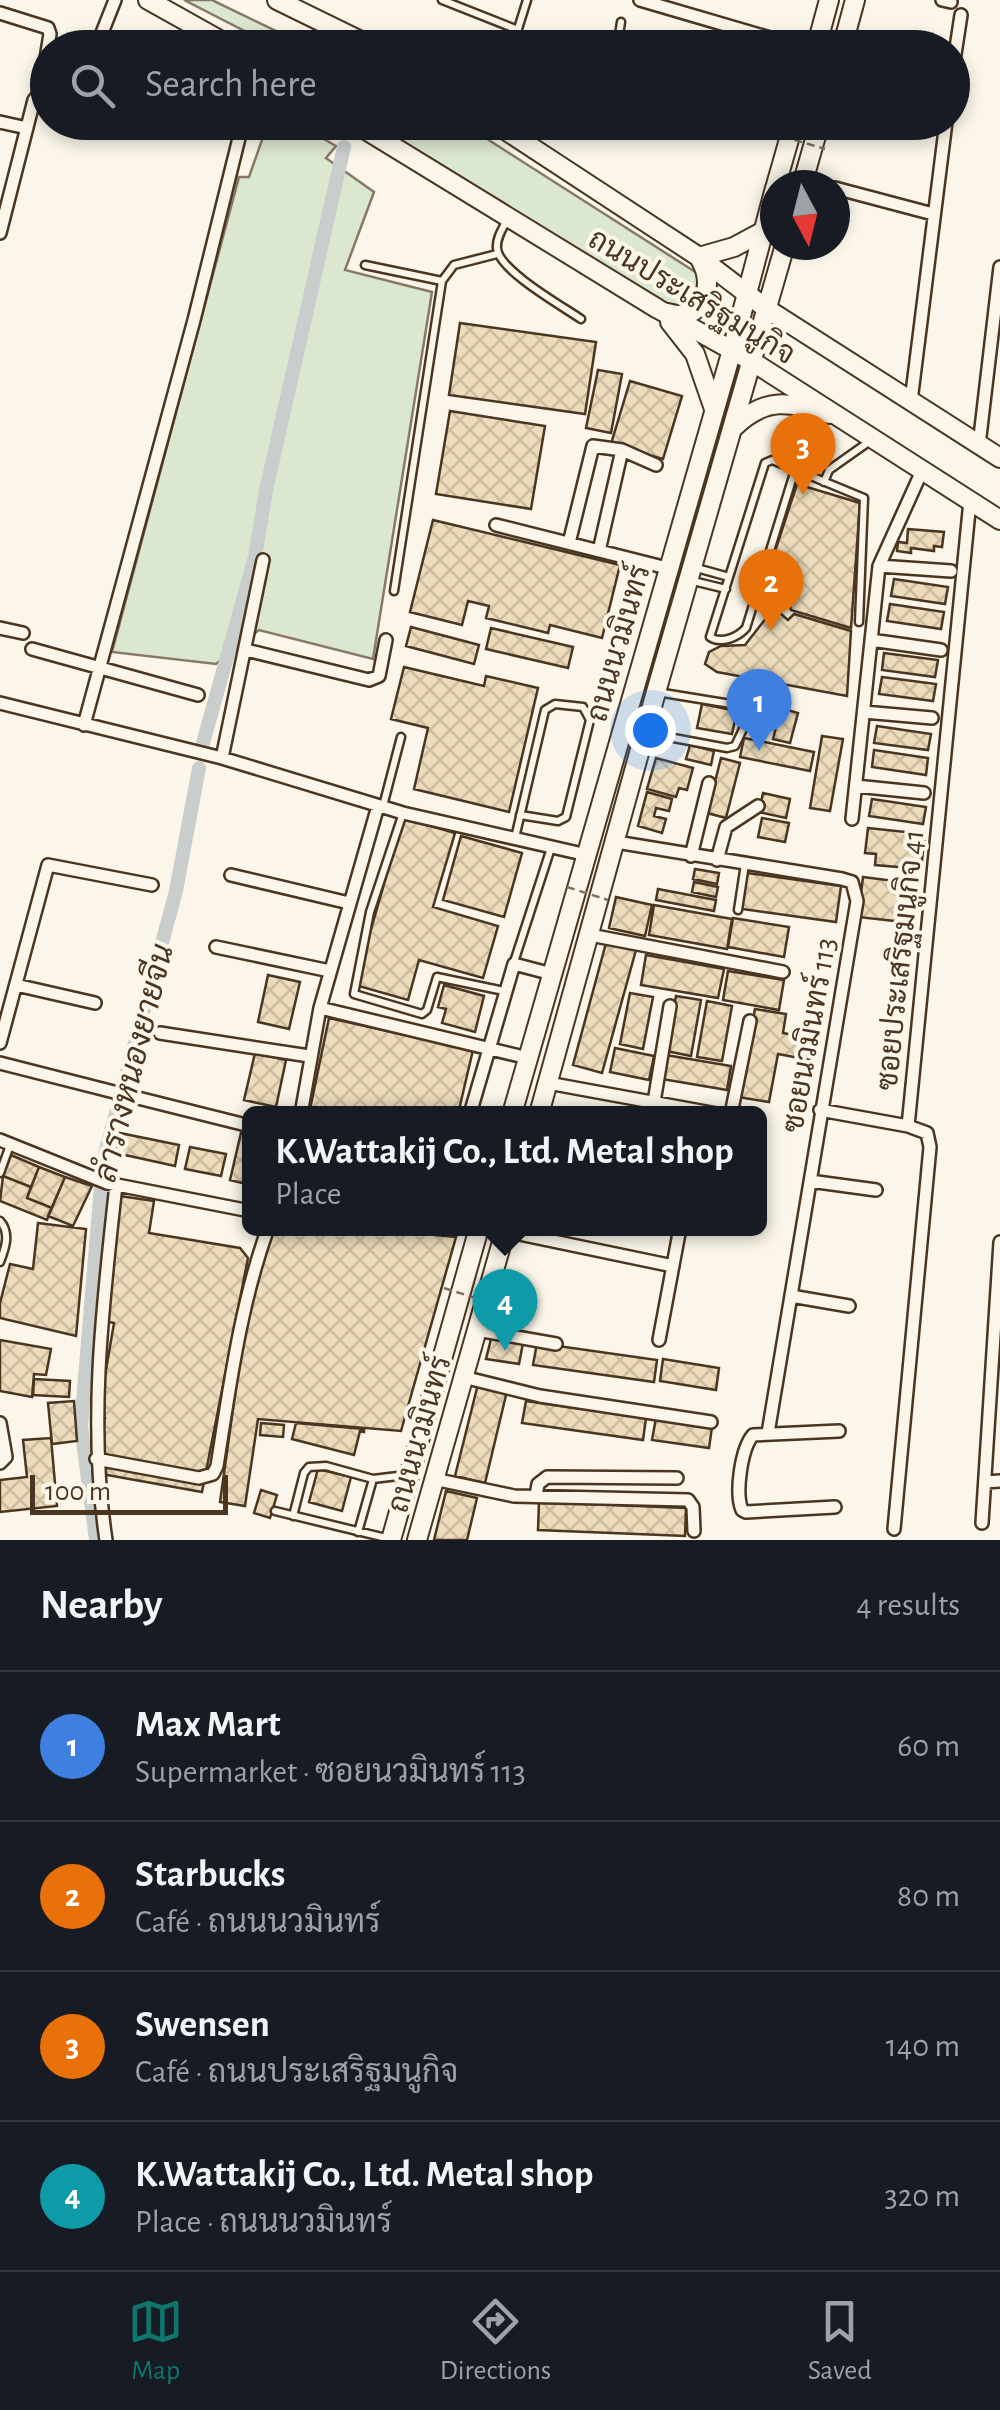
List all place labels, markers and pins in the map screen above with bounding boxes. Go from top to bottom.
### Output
pin: 3 [770,412,836,495]
pin: 2 [738,548,804,631]
pin: 1 [726,668,792,751]
pin: 4 [472,1268,538,1351]

